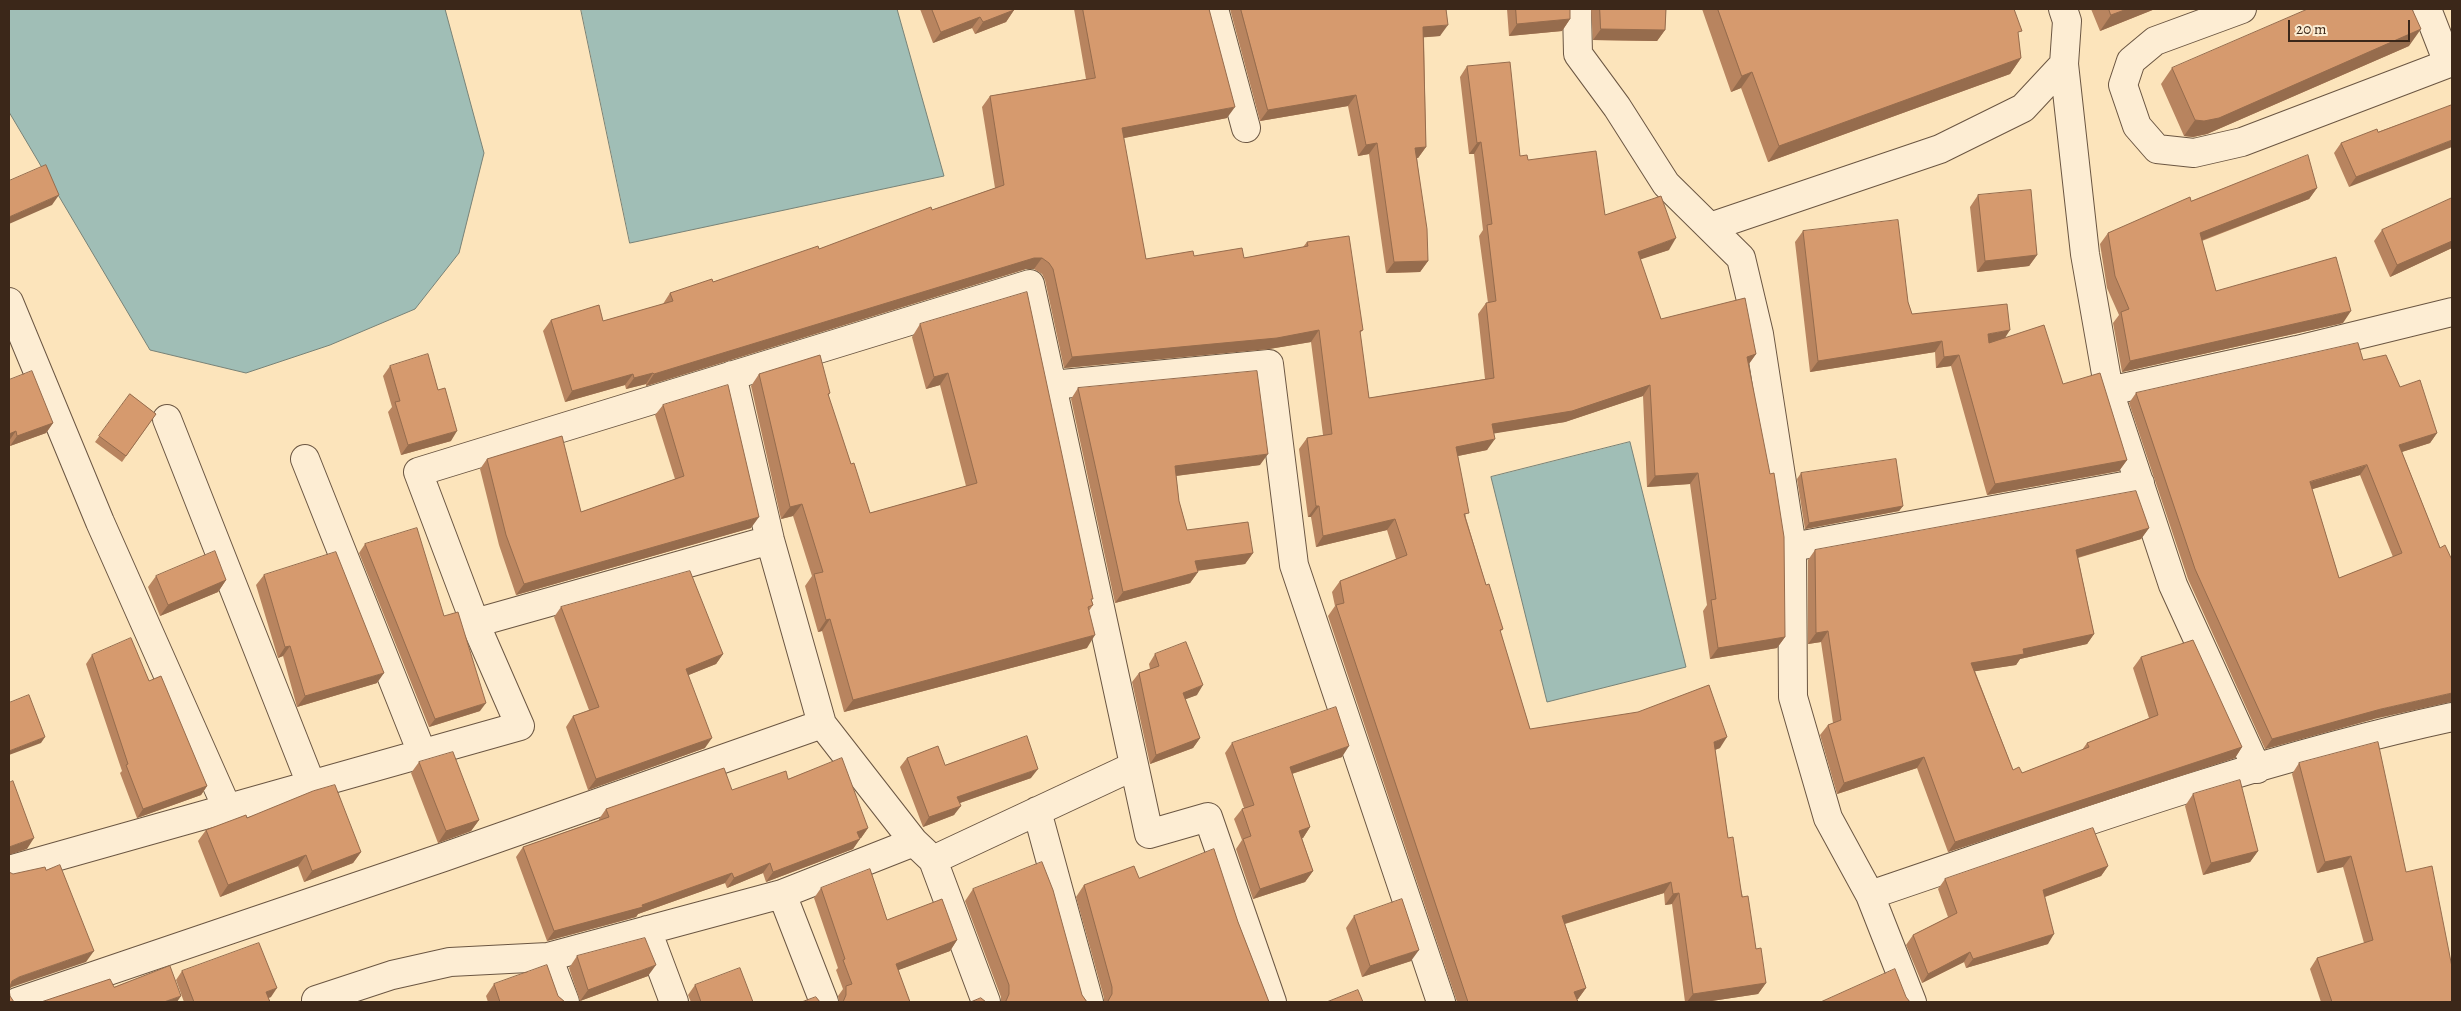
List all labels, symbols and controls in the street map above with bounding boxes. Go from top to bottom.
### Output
scale bar [2291,10,2414,42]
text: 20 m [2296,19,2327,39]

